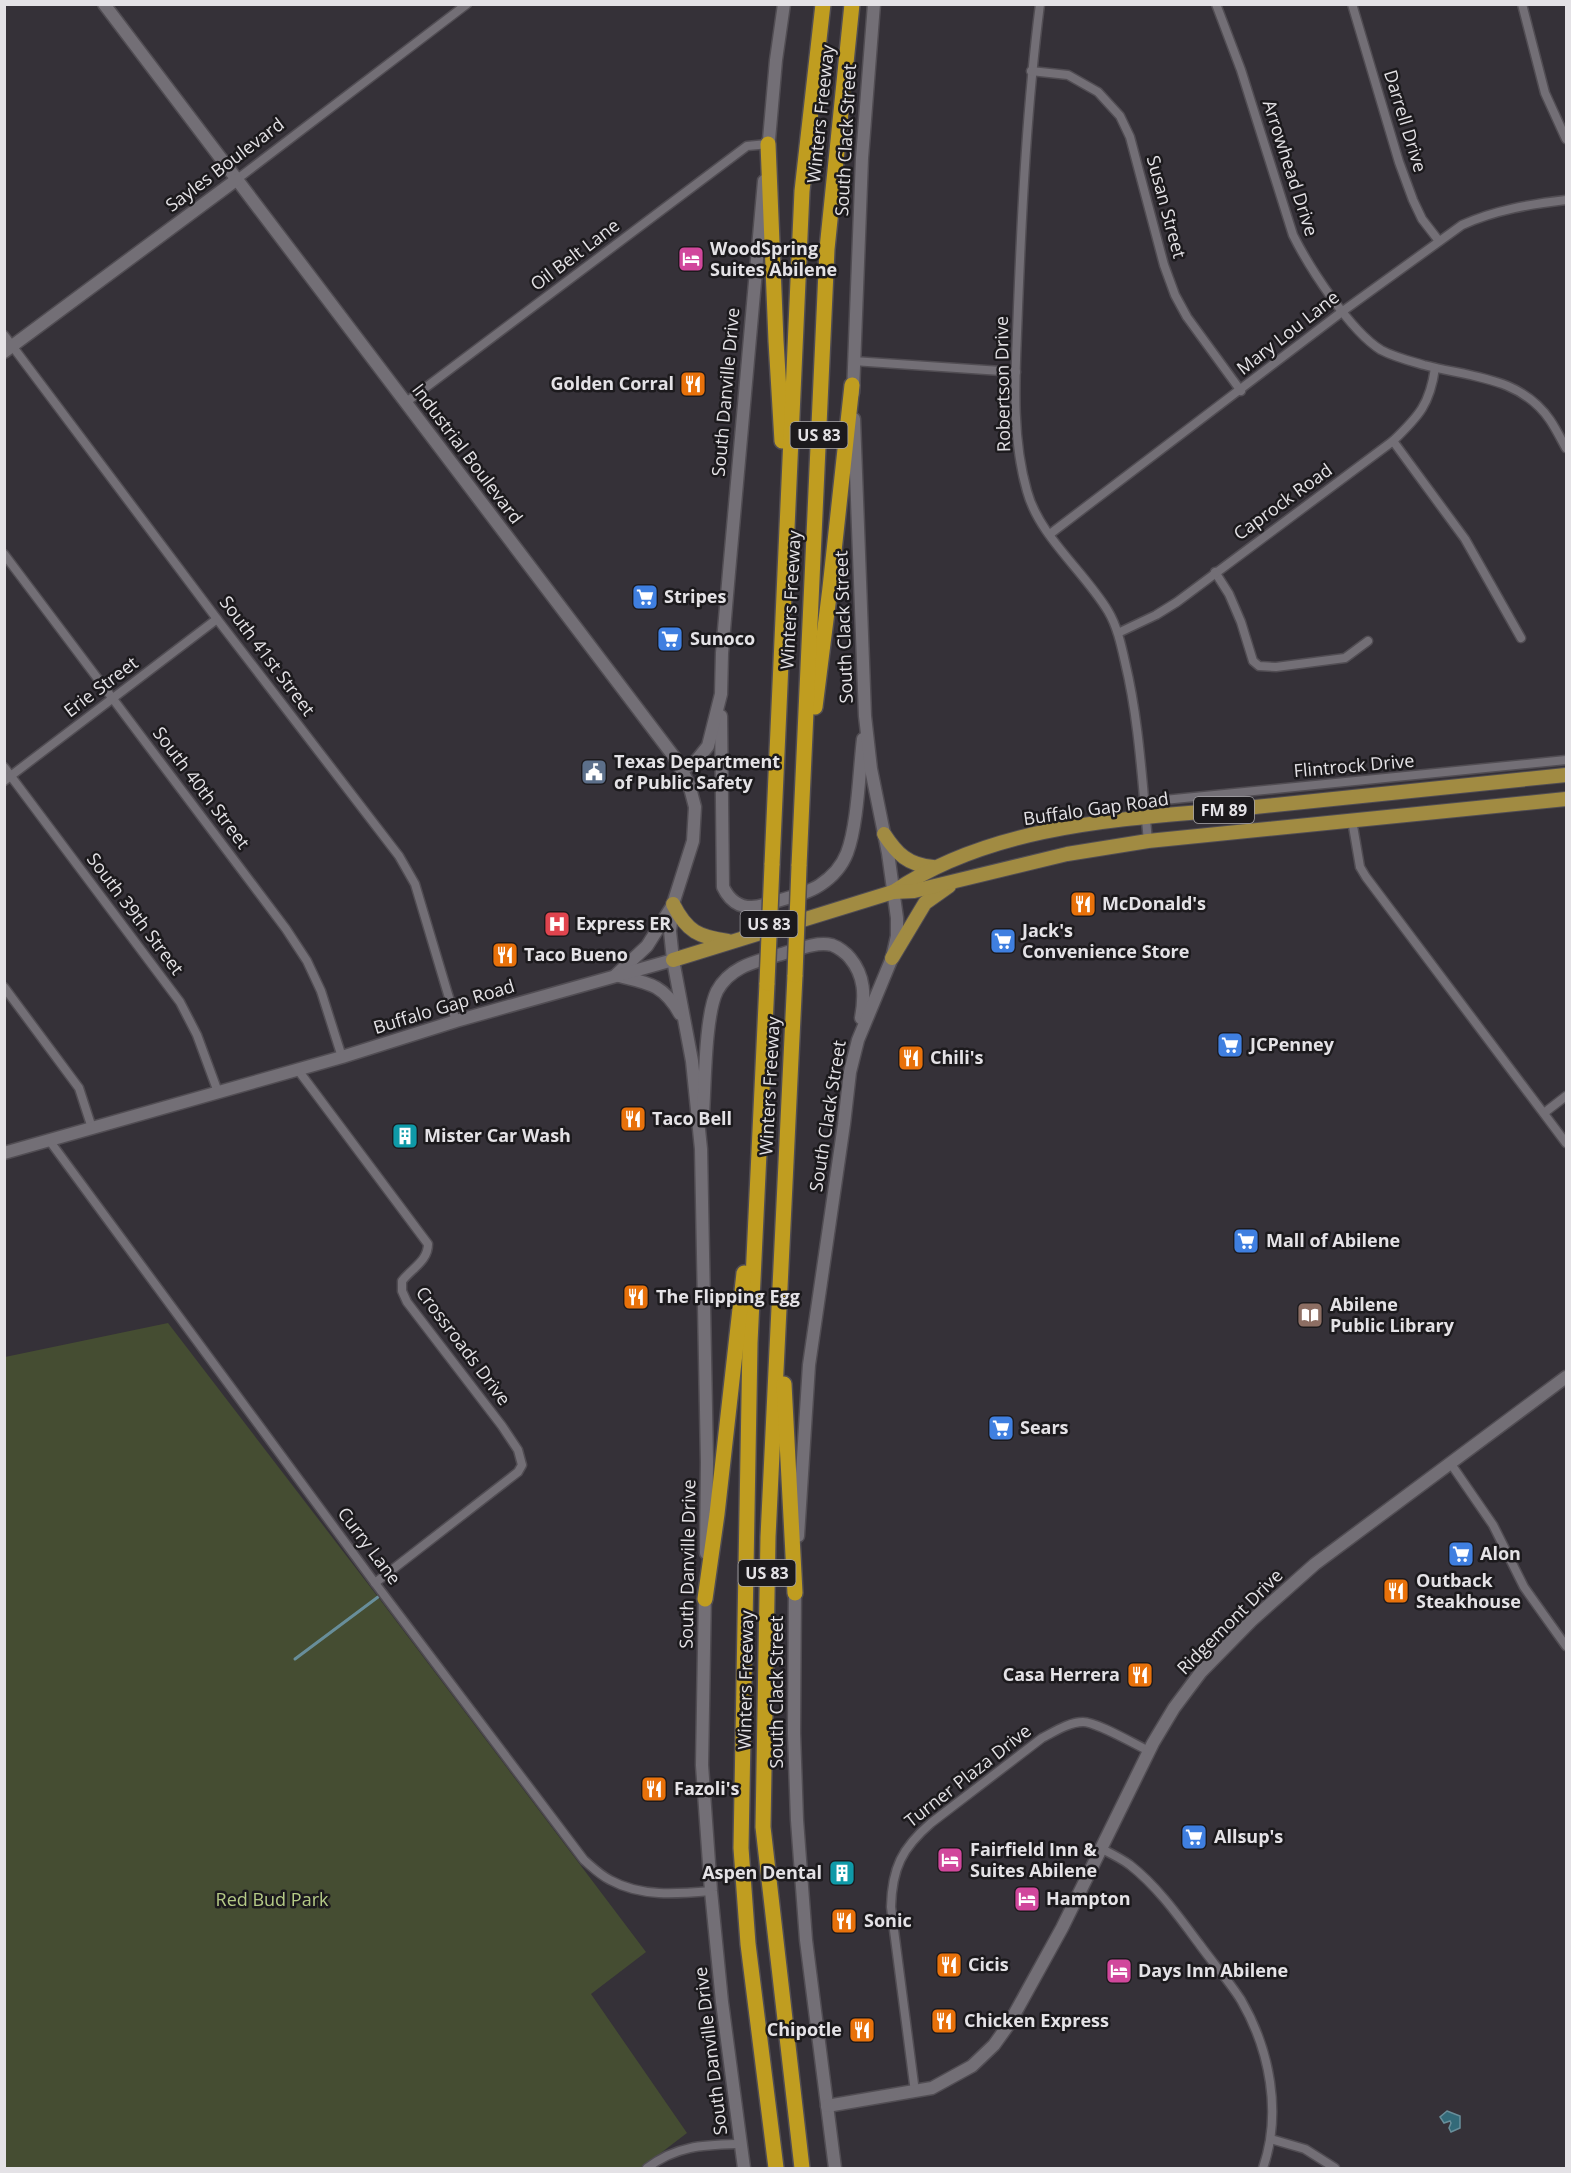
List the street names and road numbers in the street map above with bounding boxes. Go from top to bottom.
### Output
street label: Winters Freeway [801,42,839,184]
street label: South Clack Street [829,63,861,217]
street label: Darrell Drive [1379,67,1433,175]
street label: Arrowhead Drive [1258,97,1324,239]
street label: Sayles Boulevard [160,112,288,217]
street label: Susan Street [1142,153,1192,261]
street label: Oil Belt Lane [525,213,624,296]
street label: Mary Lou Lane [1231,285,1344,380]
street label: South Danville Drive [706,306,744,477]
street label: Robertson Drive [989,316,1015,452]
street label: Industrial Boulevard [407,378,528,528]
road number: US 83 [790,422,848,448]
street label: Caprock Road [1228,457,1336,545]
street label: Winters Freeway [774,529,806,670]
street label: South Clack Street [828,550,858,704]
street label: South 41st Street [215,591,321,720]
street label: Erie Street [58,650,142,722]
street label: South 40th Street [148,722,256,853]
street label: Flintrock Drive [1293,748,1415,782]
street label: Buffalo Gap Road [1022,786,1170,830]
road number: FM 89 [1194,797,1254,823]
street label: South 39th Street [82,848,190,979]
road number: US 83 [740,911,798,937]
street label: Buffalo Gap Road [370,973,517,1039]
street label: Winters Freeway [753,1015,785,1156]
street label: South Clack Street [803,1039,851,1193]
street label: Crossroads Drive [411,1281,516,1410]
street label: South Danville Drive [674,1479,700,1649]
street label: Curry Lane [333,1502,407,1589]
road number: US 83 [738,1560,795,1586]
street label: Ridgemont Drive [1171,1563,1287,1679]
street label: Winters Freeway [732,1609,758,1750]
street label: South Clack Street [764,1616,788,1768]
street label: Turner Plaza Drive [899,1718,1035,1832]
street label: South Danville Drive [688,1966,732,2137]

